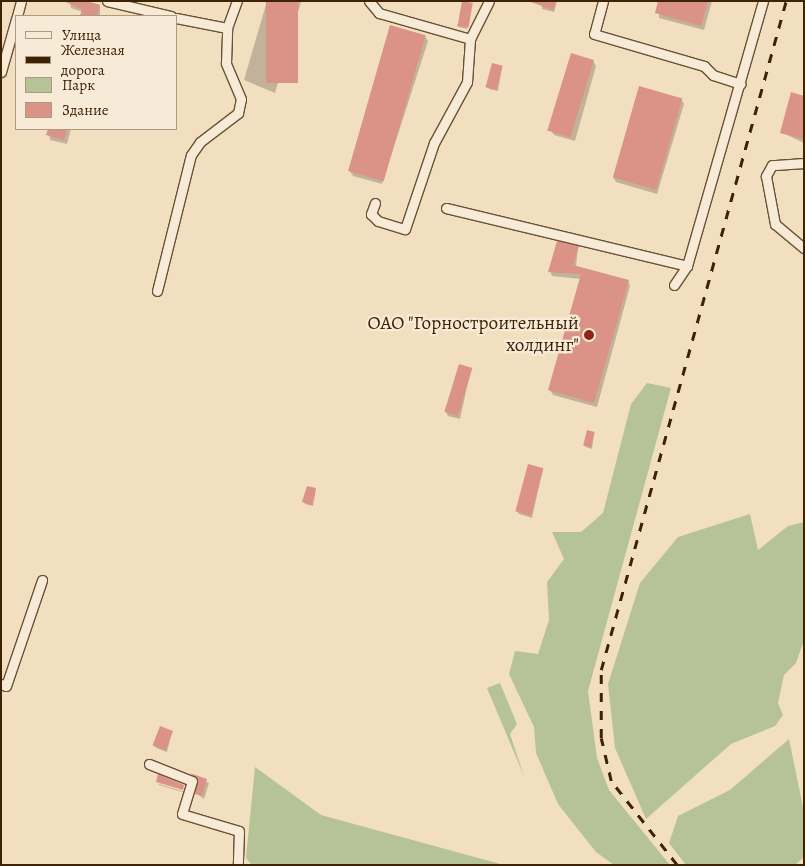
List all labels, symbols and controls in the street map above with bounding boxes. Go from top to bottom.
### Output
legend [15,15,178,130]
text: Улица [62,25,101,45]
text: Железная дорога [61,40,125,80]
text: Парк [62,75,95,95]
text: Здание [62,100,109,120]
place label: ОАО "Горностроительный холдинг" [367,313,579,357]
marker: ОАО "Горностроительный холдинг" [583,329,595,341]

